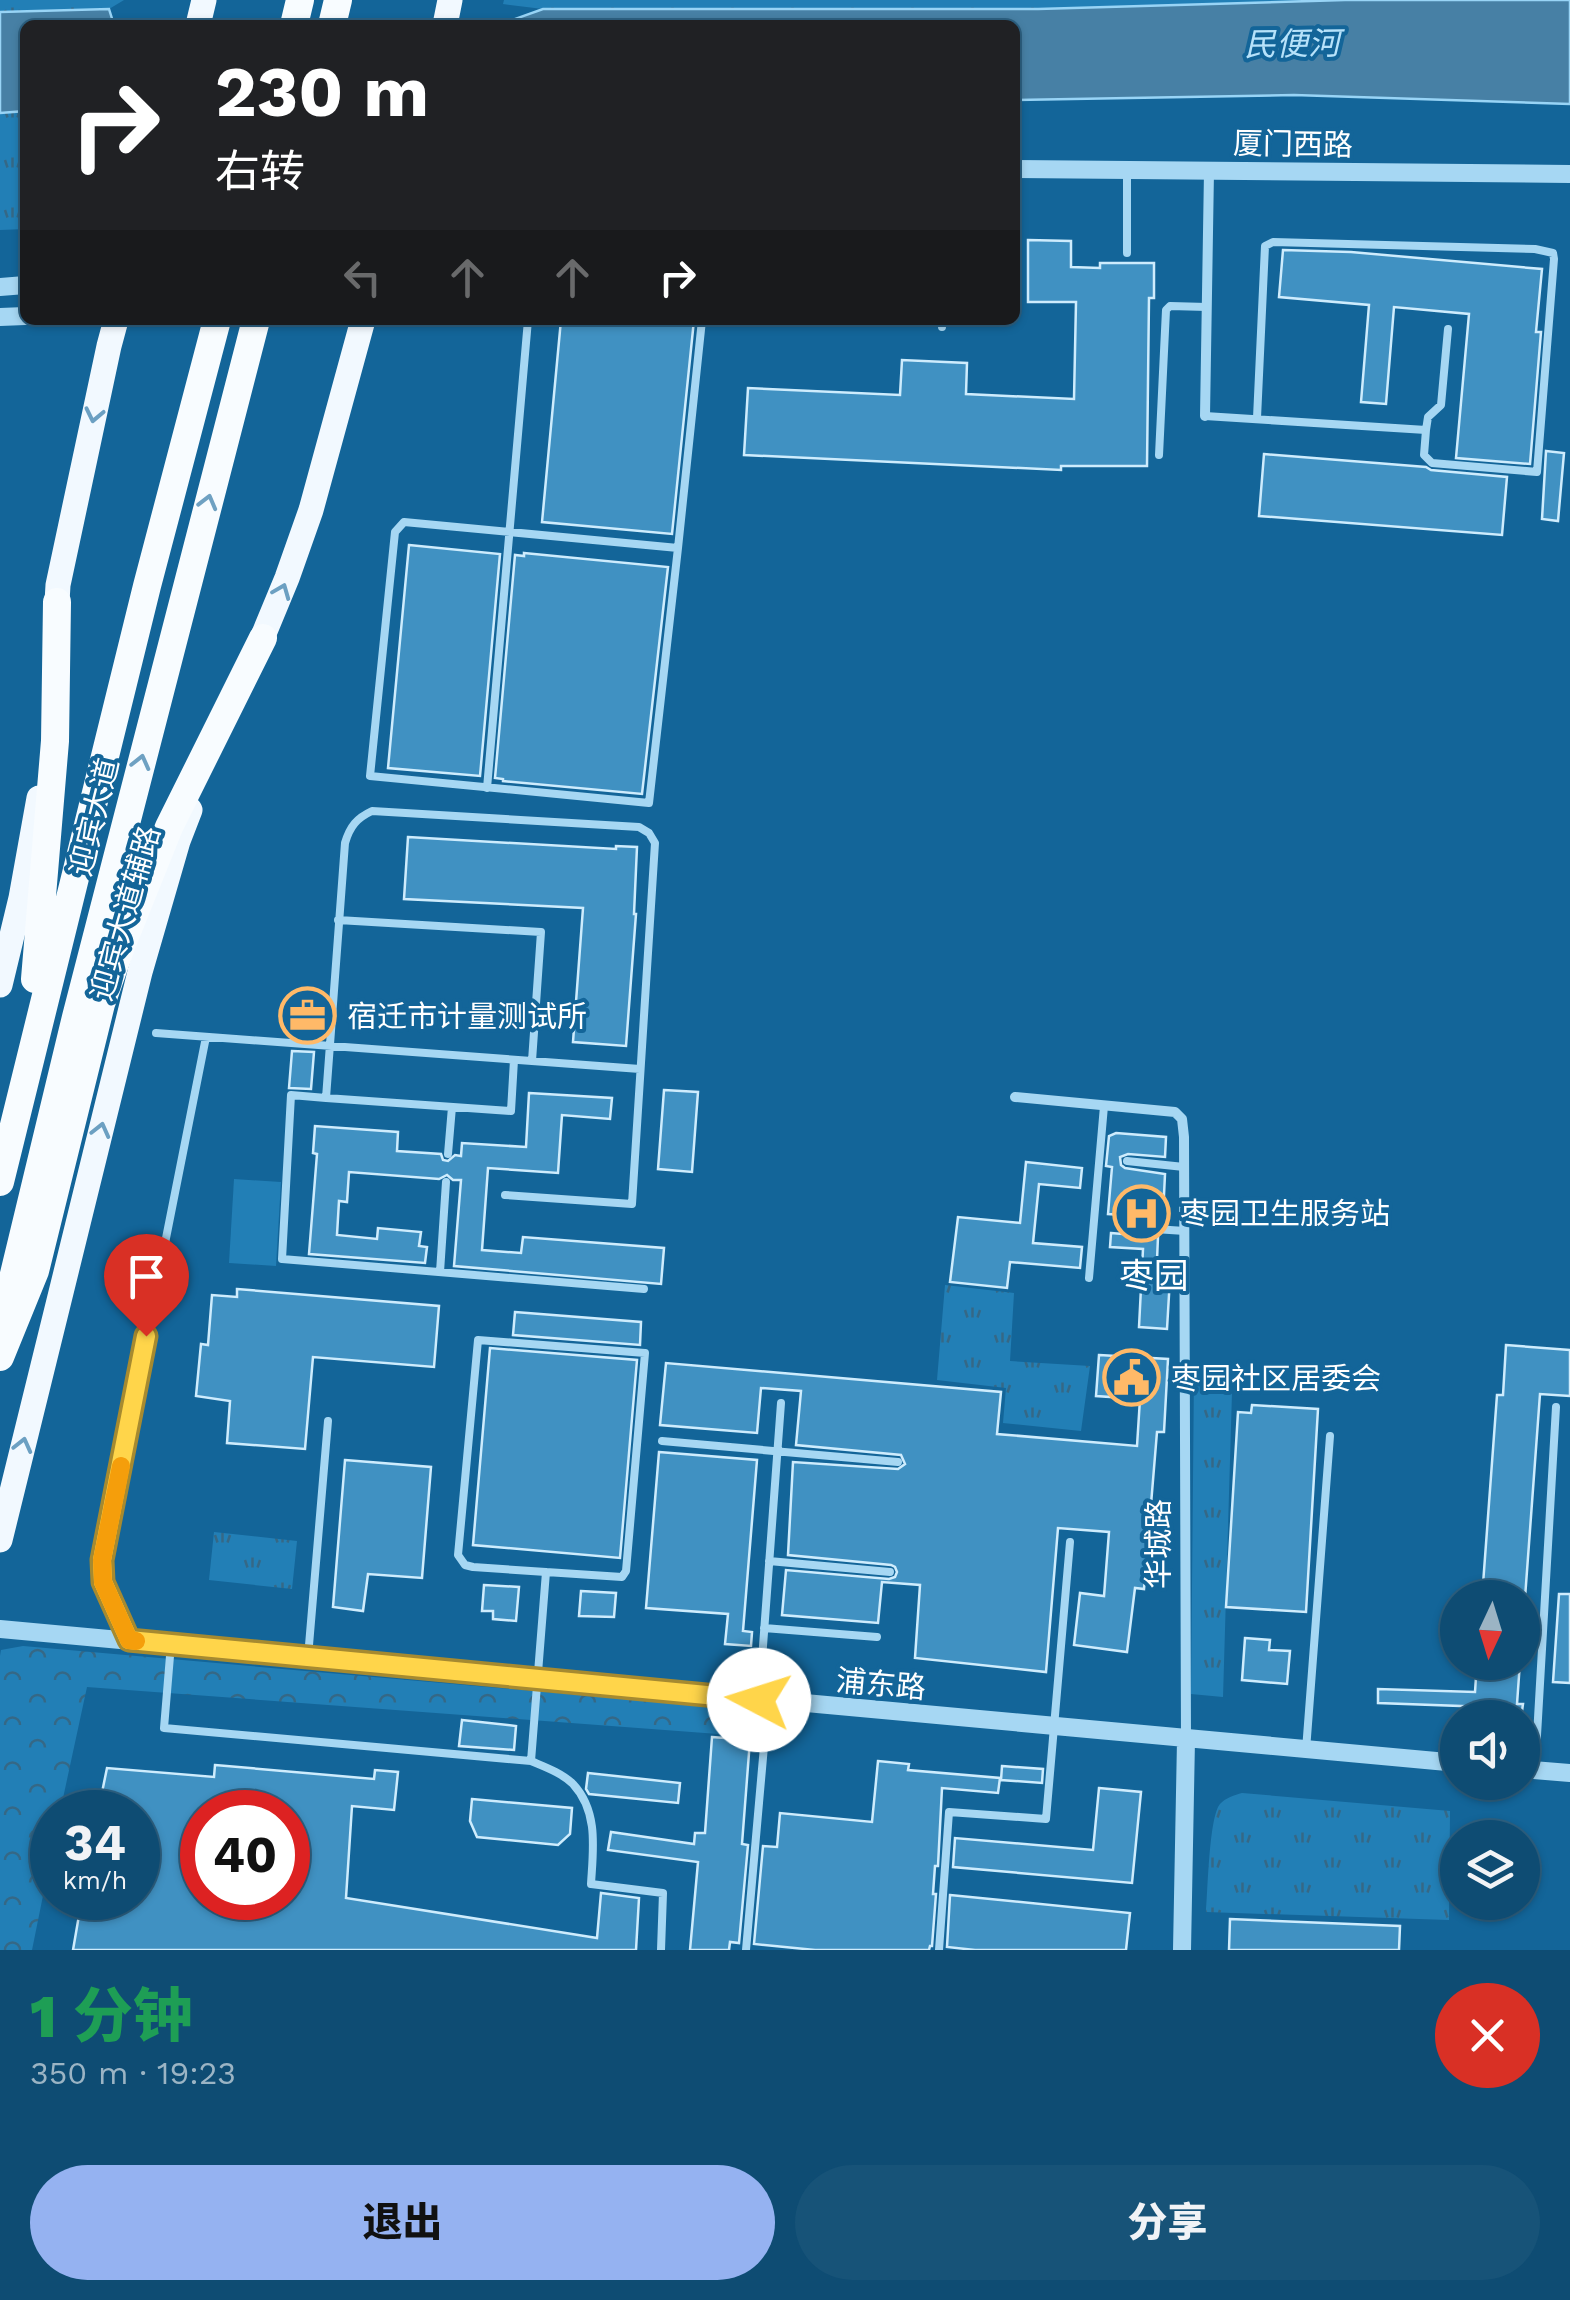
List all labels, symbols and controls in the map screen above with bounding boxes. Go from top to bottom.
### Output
water label: 民便河 [1244,24,1346,64]
text: 230 m [215,51,429,133]
icon: right [50,60,180,190]
street label: 厦门西路 [1233,125,1353,163]
text: 右转 [215,145,305,198]
icon: left [335,250,390,305]
icon: ahead [440,250,495,305]
icon: ahead [545,250,600,305]
icon: right [650,250,705,305]
one-way arrow [85,406,106,423]
one-way arrow [197,494,218,512]
one-way arrow [270,583,290,601]
one-way arrow [130,754,151,771]
street label: 迎宾大道 [63,755,125,879]
street label: 迎宾大道辅路 [83,822,167,1004]
office icon: 宿迁市计量测试所 [278,986,338,1046]
place label: 宿迁市计量测试所 [347,999,587,1034]
one-way arrow [89,1122,110,1139]
hospital icon: 枣园卫生服务站 [1111,1183,1171,1243]
place label: 枣园卫生服务站 [1180,1196,1390,1231]
pin [104,1234,189,1337]
icon: arrive [119,1249,174,1304]
district label: 枣园 [1119,1255,1189,1297]
public building icon: 枣园社区居委会 [1102,1348,1162,1408]
place label: 枣园社区居委会 [1171,1361,1381,1396]
one-way arrow [11,1437,32,1454]
street label: 华城路 [1141,1499,1176,1589]
north arrow [1440,1580,1540,1680]
map controls [1440,1580,1540,1920]
position arrow [707,1648,811,1752]
street label: 浦东路 [835,1663,927,1705]
button: sound [1440,1700,1540,1800]
speed limit sign: 40 [180,1790,310,1920]
text: 34 [64,1813,126,1872]
button: layers [1440,1820,1540,1920]
text: km/h [63,1866,127,1895]
text: 1 分钟 [30,1981,193,2052]
button: close [1435,1983,1540,2088]
text: 350 m · 19:23 [30,2054,236,2092]
button: 退出 [30,2165,775,2280]
button: 分享 [795,2165,1540,2280]

